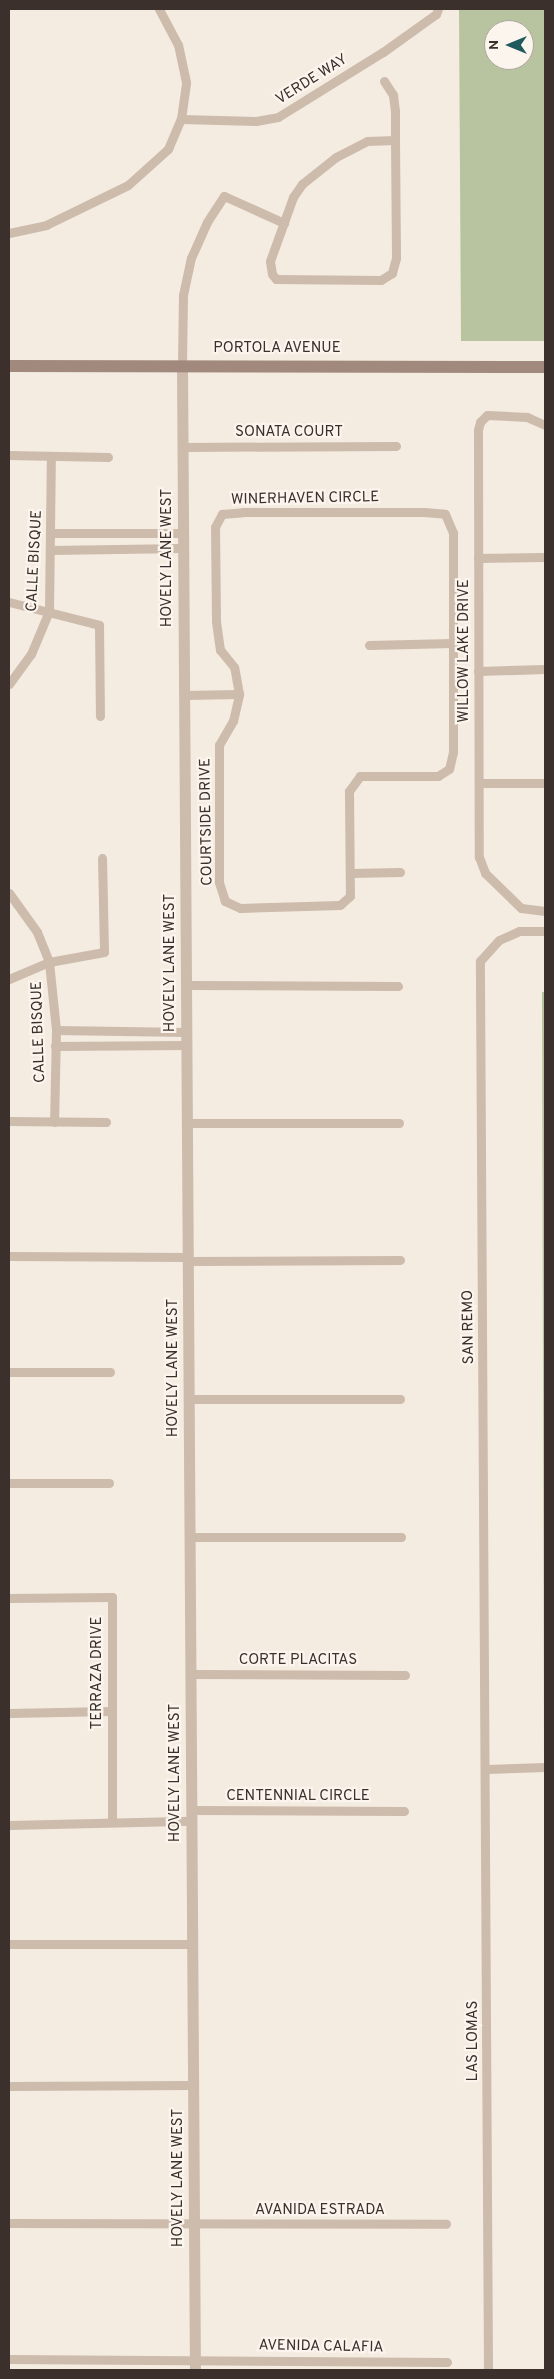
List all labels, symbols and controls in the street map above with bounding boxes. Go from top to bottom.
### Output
north arrow [484,20,534,70]
text: N [486,40,503,50]
street label: VERDE WAY [273,51,351,109]
street label: PORTOLA AVENUE [213,340,341,358]
street label: SONATA COURT [235,424,343,442]
street label: HOVELY LANE WEST [159,488,177,628]
street label: WINERHAVEN CIRCLE [231,489,379,509]
street label: CALLE BISQUE [23,510,47,612]
street label: WILLOW LAKE DRIVE [456,579,474,723]
street label: COURTSIDE DRIVE [197,758,217,886]
street label: HOVELY LANE WEST [162,893,180,1033]
street label: CALLE BISQUE [28,981,50,1083]
street label: SAN REMO [459,1290,479,1364]
street label: HOVELY LANE WEST [165,1298,183,1438]
street label: TERRAZA DRIVE [89,1616,107,1730]
street label: CORTE PLACITAS [239,1652,357,1670]
street label: HOVELY LANE WEST [167,1703,185,1843]
street label: CENTENNIAL CIRCLE [226,1788,370,1806]
street label: LAS LOMAS [465,2001,483,2081]
street label: HOVELY LANE WEST [170,2108,188,2248]
street label: AVANIDA ESTRADA [255,2202,385,2220]
street label: AVENIDA CALAFIA [258,2337,384,2357]

